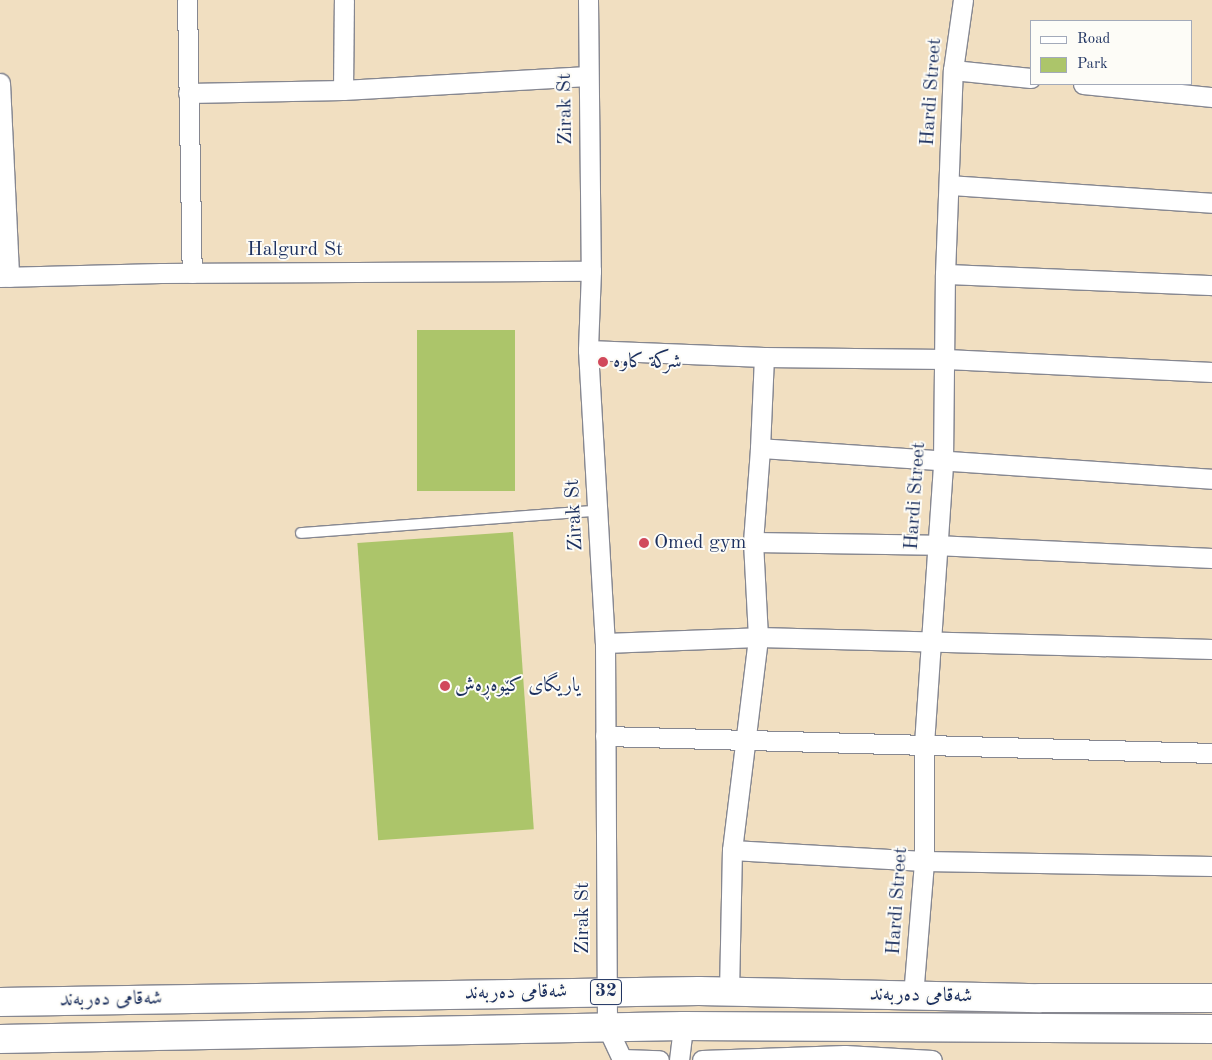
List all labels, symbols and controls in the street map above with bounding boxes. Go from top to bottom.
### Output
legend [1030,20,1192,85]
text: Road [1077,32,1110,47]
street label: Hardi Street [916,37,948,147]
text: Park [1077,57,1108,72]
street label: Zirak St [553,73,579,145]
street label: Halgurd St [247,238,343,262]
place label: شركة كاوه [613,350,682,374]
marker: شركة كاوه [597,356,609,368]
street label: Hardi Street [900,441,932,551]
street label: Zirak St [561,478,589,552]
place label: Omed gym [654,531,746,555]
marker: Omed gym [638,537,650,549]
place label: یاریگای کێوەڕەش [455,674,580,698]
marker: یاریگای کێوەڕەش [439,680,451,692]
street label: Hardi Street [882,846,914,956]
street label: Zirak St [571,882,595,954]
road number: 32 [590,976,622,1009]
street label: شەقامی دەربەند [464,980,568,1006]
street label: شەقامی دەربەند [869,983,973,1009]
street label: شەقامی دەربەند [59,987,163,1013]

